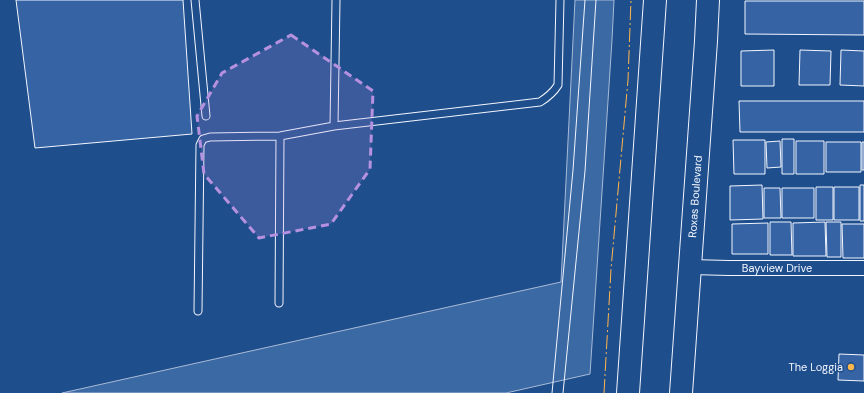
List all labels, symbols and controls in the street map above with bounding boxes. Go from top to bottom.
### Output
street label: Roxas Boulevard [685,155,705,238]
street label: Bayview Drive [742,261,812,275]
place label: The Loggia [789,360,843,374]
marker: The Loggia [846,362,856,372]

